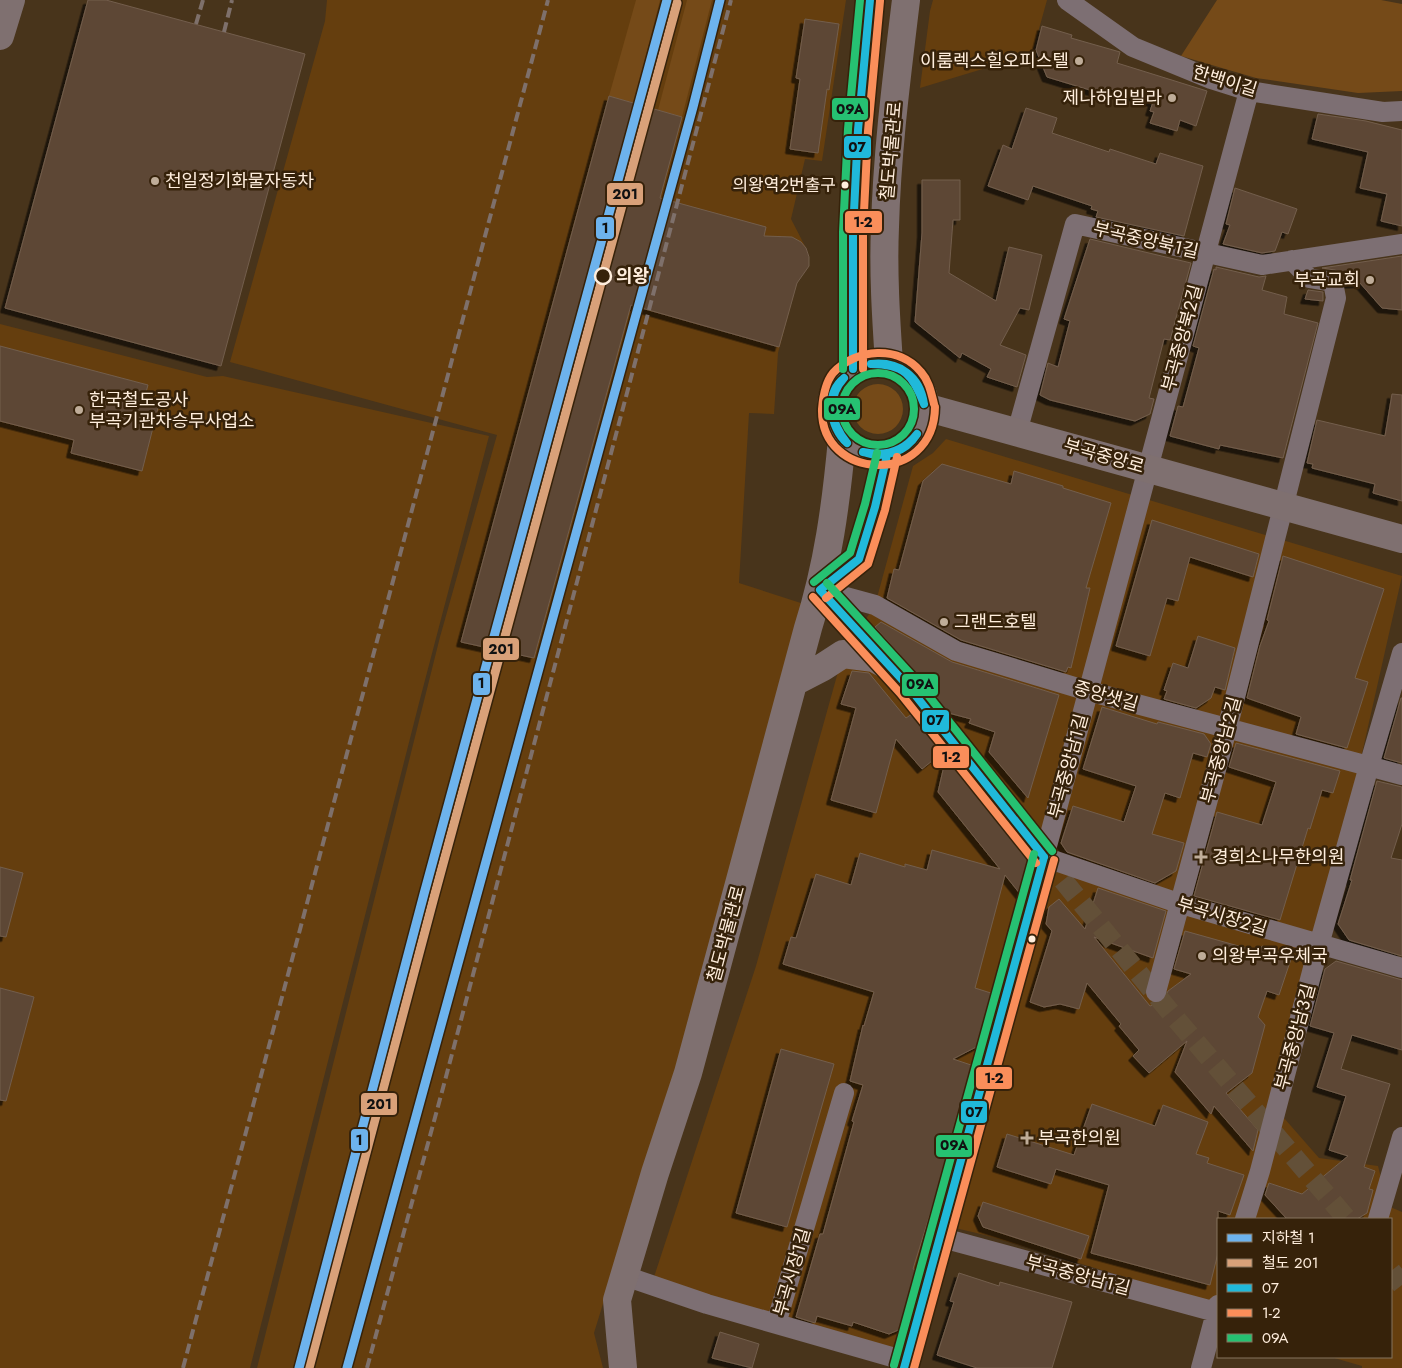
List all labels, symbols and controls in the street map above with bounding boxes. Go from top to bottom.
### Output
place label: 이룸렉스힐오피스텔 [920,48,1069,74]
marker: 이룸렉스힐오피스텔 [1073,55,1085,67]
street label: 한백이길 [1190,59,1260,103]
place label: 제나하임빌라 [1063,85,1162,111]
marker: 제나하임빌라 [1166,92,1178,104]
line badge: 09A [831,97,869,121]
text: 09A [836,99,865,119]
street label: 철도박물관로 [874,100,908,202]
line badge: 07 [843,135,872,159]
text: 07 [848,137,866,157]
place label: 천일정기화물자동차 [165,168,314,194]
place label: 의왕역2번출구 [732,173,836,197]
marker: 천일정기화물자동차 [149,175,161,187]
marker: 의왕역2번출구 [840,180,850,190]
line badge: 201 [606,182,644,206]
text: 201 [612,184,638,204]
line badge: 1-2 [844,210,883,234]
text: 1-2 [853,212,873,232]
street label: 부곡중앙북1길 [1091,215,1201,265]
line badge: 1 [595,216,615,240]
text: 1 [601,218,609,238]
place label: 의왕 [616,263,650,289]
marker: 의왕 [594,267,612,285]
place label: 부곡교회 [1294,267,1360,293]
marker: 부곡교회 [1364,274,1376,286]
street label: 부곡중앙북2길 [1155,282,1209,394]
place label: 한국철도공사 부곡기관차승무사업소 [89,387,255,434]
line badge: 09A [823,397,861,421]
text: 09A [828,399,857,419]
marker: 한국철도공사 부곡기관차승무사업소 [73,404,85,416]
street label: 부곡중앙로 [1061,432,1147,480]
place label: 그랜드호텔 [954,609,1037,635]
marker: 그랜드호텔 [938,616,950,628]
line badge: 201 [482,637,520,661]
text: 201 [488,639,514,659]
line badge: 1 [472,672,491,696]
text: 1 [477,673,485,693]
line badge: 09A [901,673,939,697]
text: 09A [906,674,935,694]
street label: 중앙샛길 [1071,674,1141,718]
street label: 부곡중앙남2길 [1194,694,1248,806]
line badge: 07 [921,709,950,733]
text: 07 [926,710,944,730]
street label: 부곡중앙남1길 [1042,711,1094,821]
line badge: 1-2 [932,745,970,769]
text: 1-2 [941,747,961,767]
place label: 경희소나무한의원 [1212,844,1344,870]
marker: 경희소나무한의원 [1194,850,1208,864]
street label: 철도박물관로 [701,883,751,985]
street label: 부곡시장2길 [1174,890,1270,942]
unlabelled marker [1027,934,1037,944]
place label: 의왕부곡우체국 [1212,943,1328,969]
marker: 의왕부곡우체국 [1196,950,1208,962]
street label: 부곡중앙남3길 [1268,981,1322,1093]
line badge: 1-2 [975,1066,1013,1090]
text: 1-2 [984,1068,1004,1088]
line badge: 201 [360,1092,398,1116]
text: 201 [366,1094,392,1114]
line badge: 07 [960,1100,988,1124]
text: 07 [965,1102,983,1122]
place label: 부곡한의원 [1038,1125,1121,1151]
line badge: 1 [350,1128,369,1152]
text: 1 [355,1130,363,1150]
marker: 부곡한의원 [1020,1131,1034,1145]
line badge: 09A [935,1134,973,1158]
text: 09A [940,1135,969,1155]
legend [1217,1218,1392,1358]
street label: 부곡시장1길 [767,1225,817,1319]
text: 지하철 1 [1262,1227,1315,1249]
street label: 부곡중앙남1길 [1023,1249,1133,1301]
text: 철도 201 [1262,1252,1318,1274]
text: 07 [1262,1277,1279,1299]
text: 1-2 [1262,1302,1280,1324]
text: 09A [1262,1327,1289,1349]

